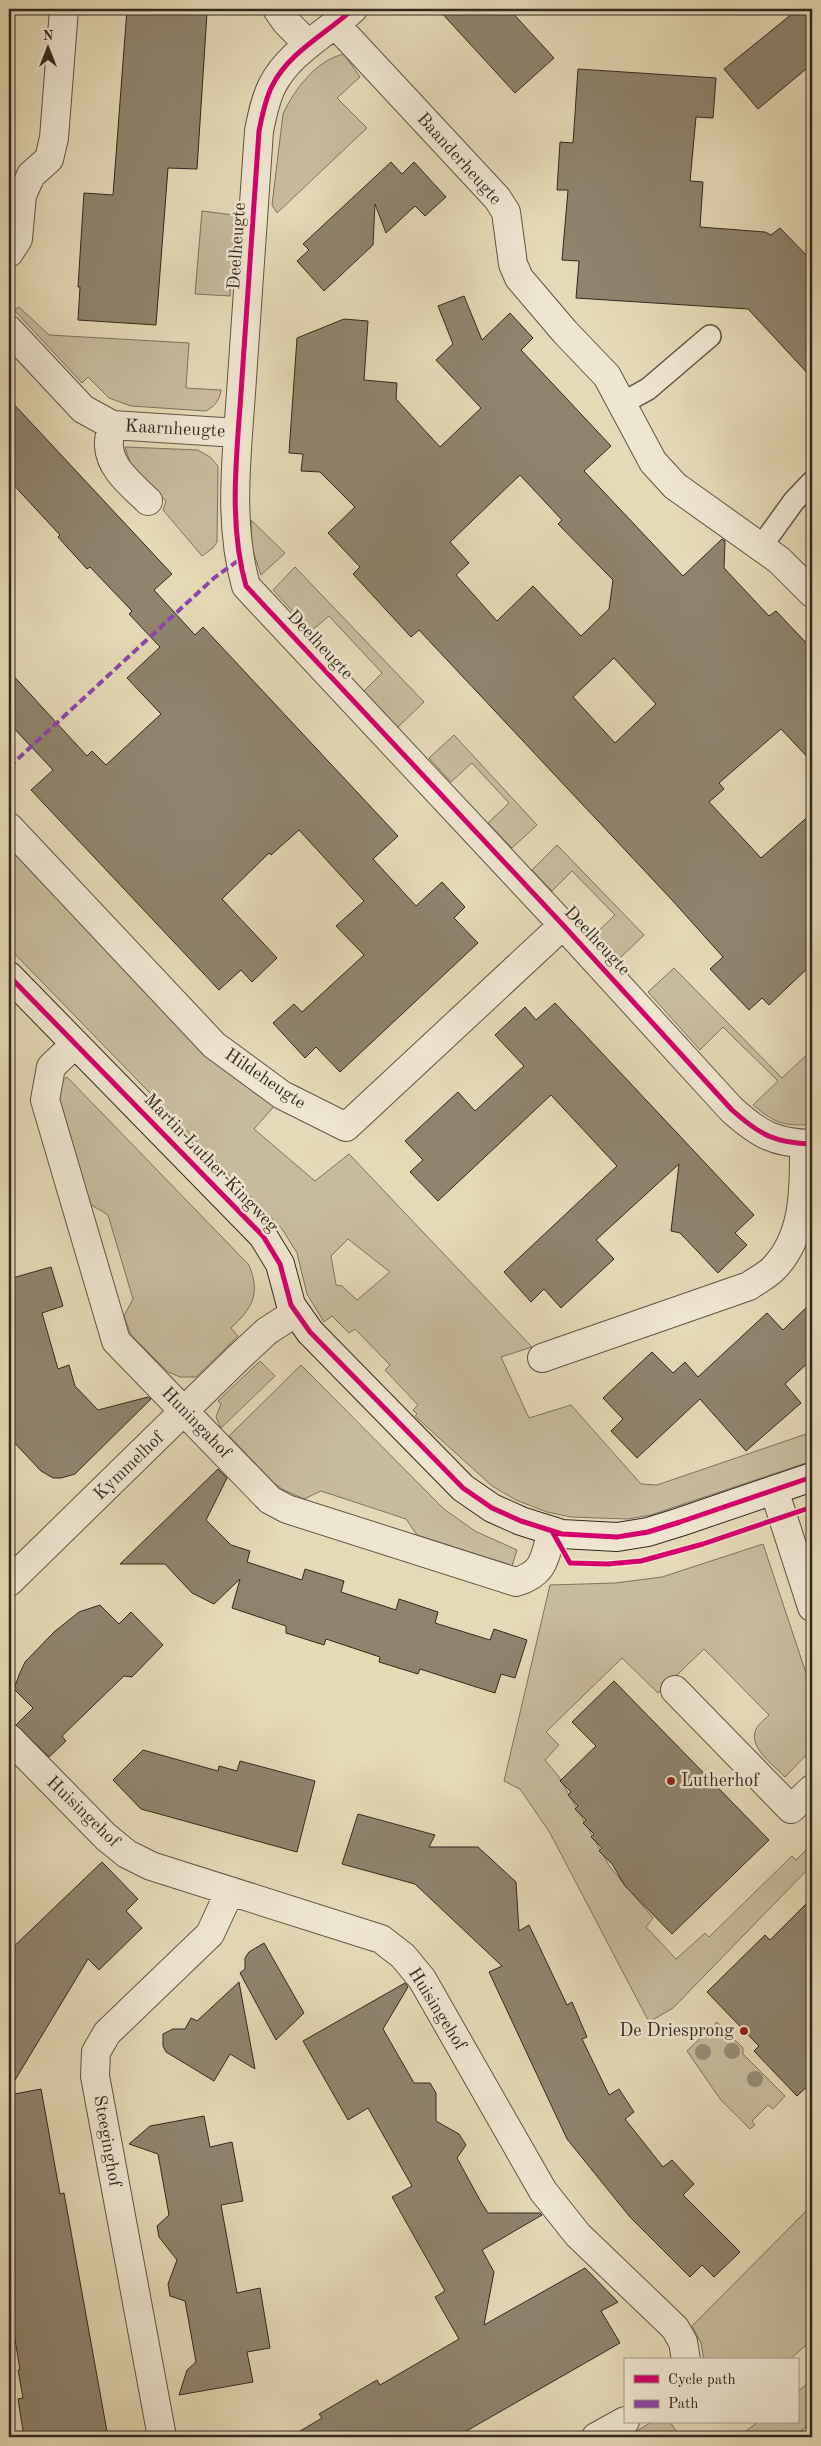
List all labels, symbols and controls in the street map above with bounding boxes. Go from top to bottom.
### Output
north arrow [22,22,72,72]
text: N [43,29,54,43]
street label: Baanderheugte [413,110,505,208]
street label: Deelheugte [225,202,249,290]
street label: Kaarnheugte [124,417,226,441]
street label: Deelheugte [284,607,356,683]
street label: Deelheugte [561,903,633,979]
street label: Hildeheugte [221,1045,309,1113]
street label: Martin Luther Kingweg [140,1090,282,1236]
street label: Huningahof [158,1384,235,1463]
street label: Kymmelhof [91,1428,168,1504]
place label: Lutherhof [681,1772,760,1790]
street label: Huisingehof [43,1773,124,1852]
marker: Lutherhof [665,1775,677,1787]
street label: Huisingehof [405,1964,470,2054]
place label: De Driesprong [619,2022,734,2040]
marker: De Driesprong [738,2025,750,2037]
street label: Steeginghof [90,2094,124,2189]
legend [624,2358,798,2424]
text: Cycle path [668,2373,736,2388]
text: Path [668,2397,698,2412]

